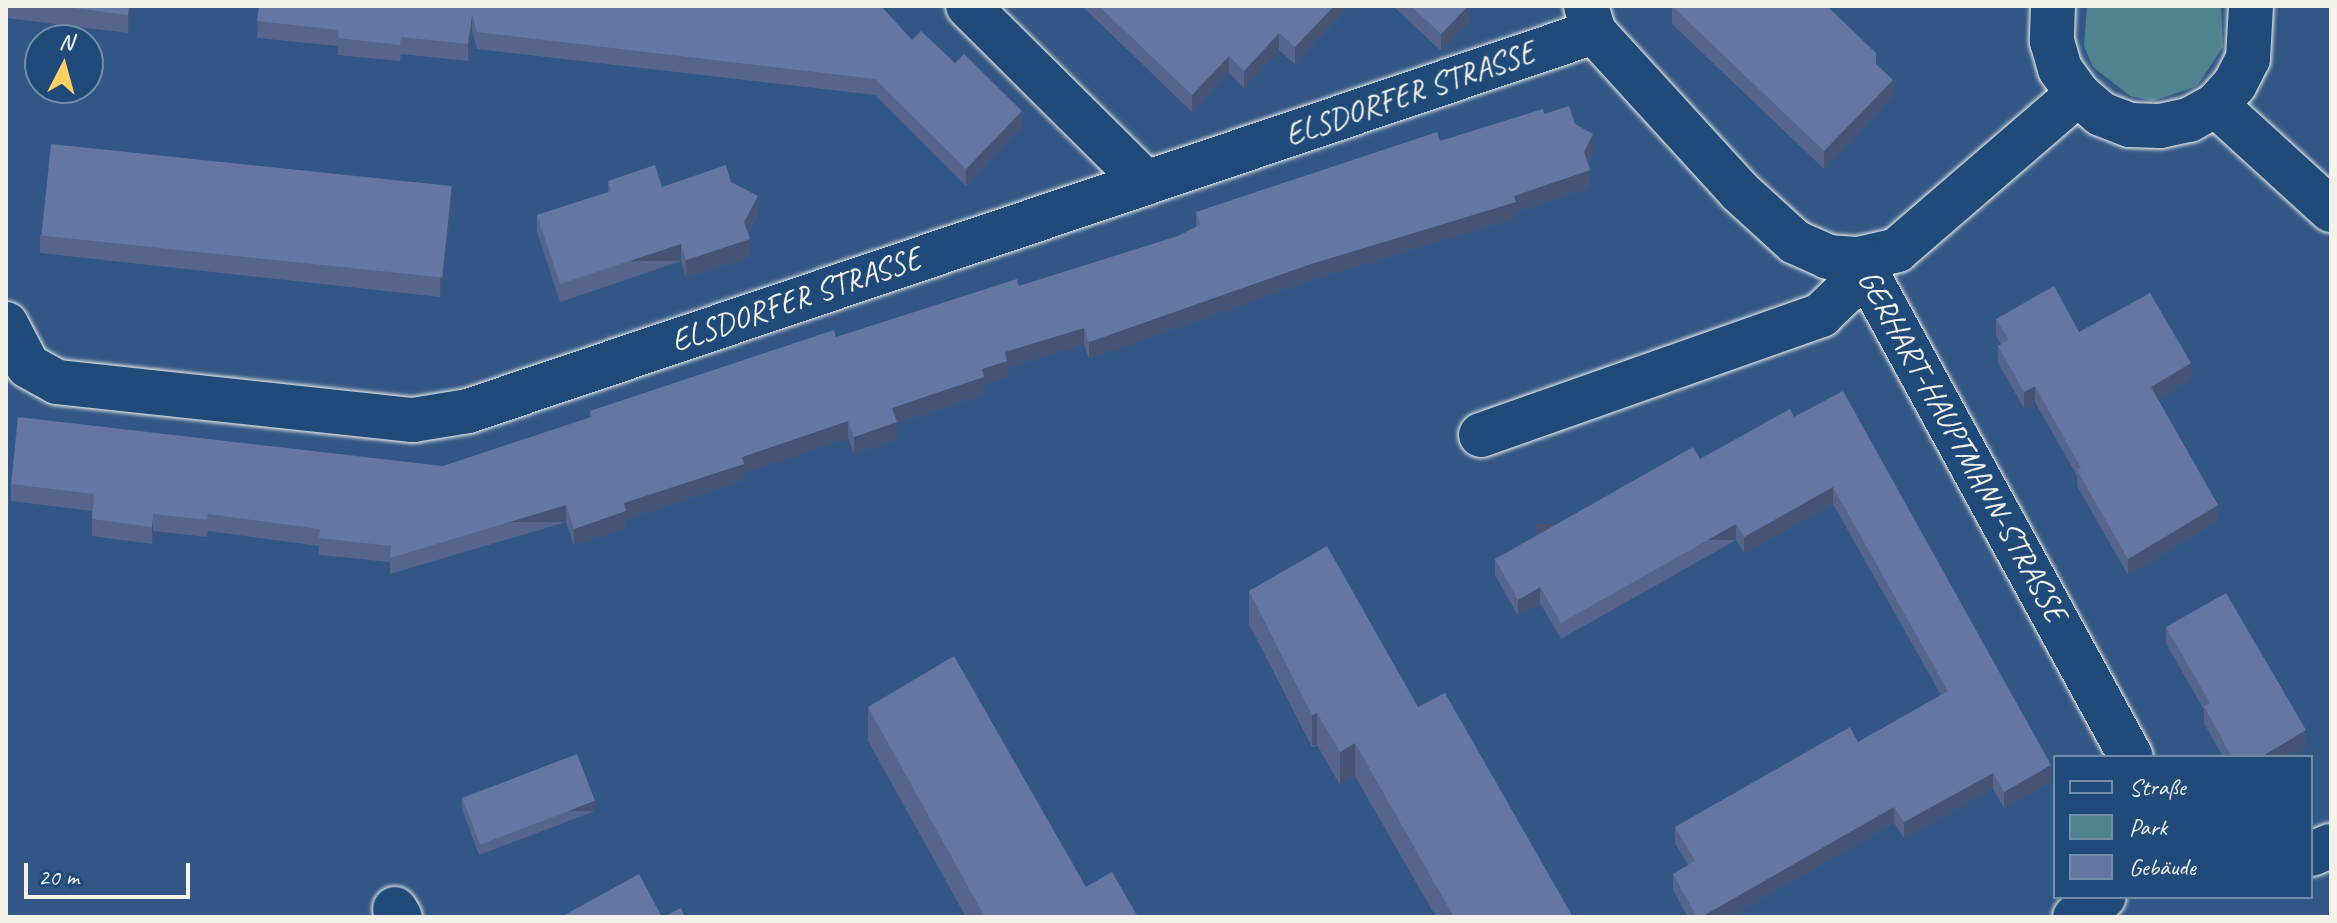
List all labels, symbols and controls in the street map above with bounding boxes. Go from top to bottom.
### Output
north arrow [24,24,104,104]
text: N [58,27,75,57]
street label: ELSDORFER STRASSE [1280,33,1540,155]
street label: ELSDORFER STRASSE [666,239,926,361]
street label: GERHART-HAUPTMANN-STRASSE [1849,263,2075,629]
legend [2053,755,2313,899]
text: Straße [2129,772,2186,802]
text: Park [2129,812,2167,842]
scale bar [28,847,194,897]
text: Gebäude [2129,852,2196,882]
text: 20 m [38,862,79,892]

